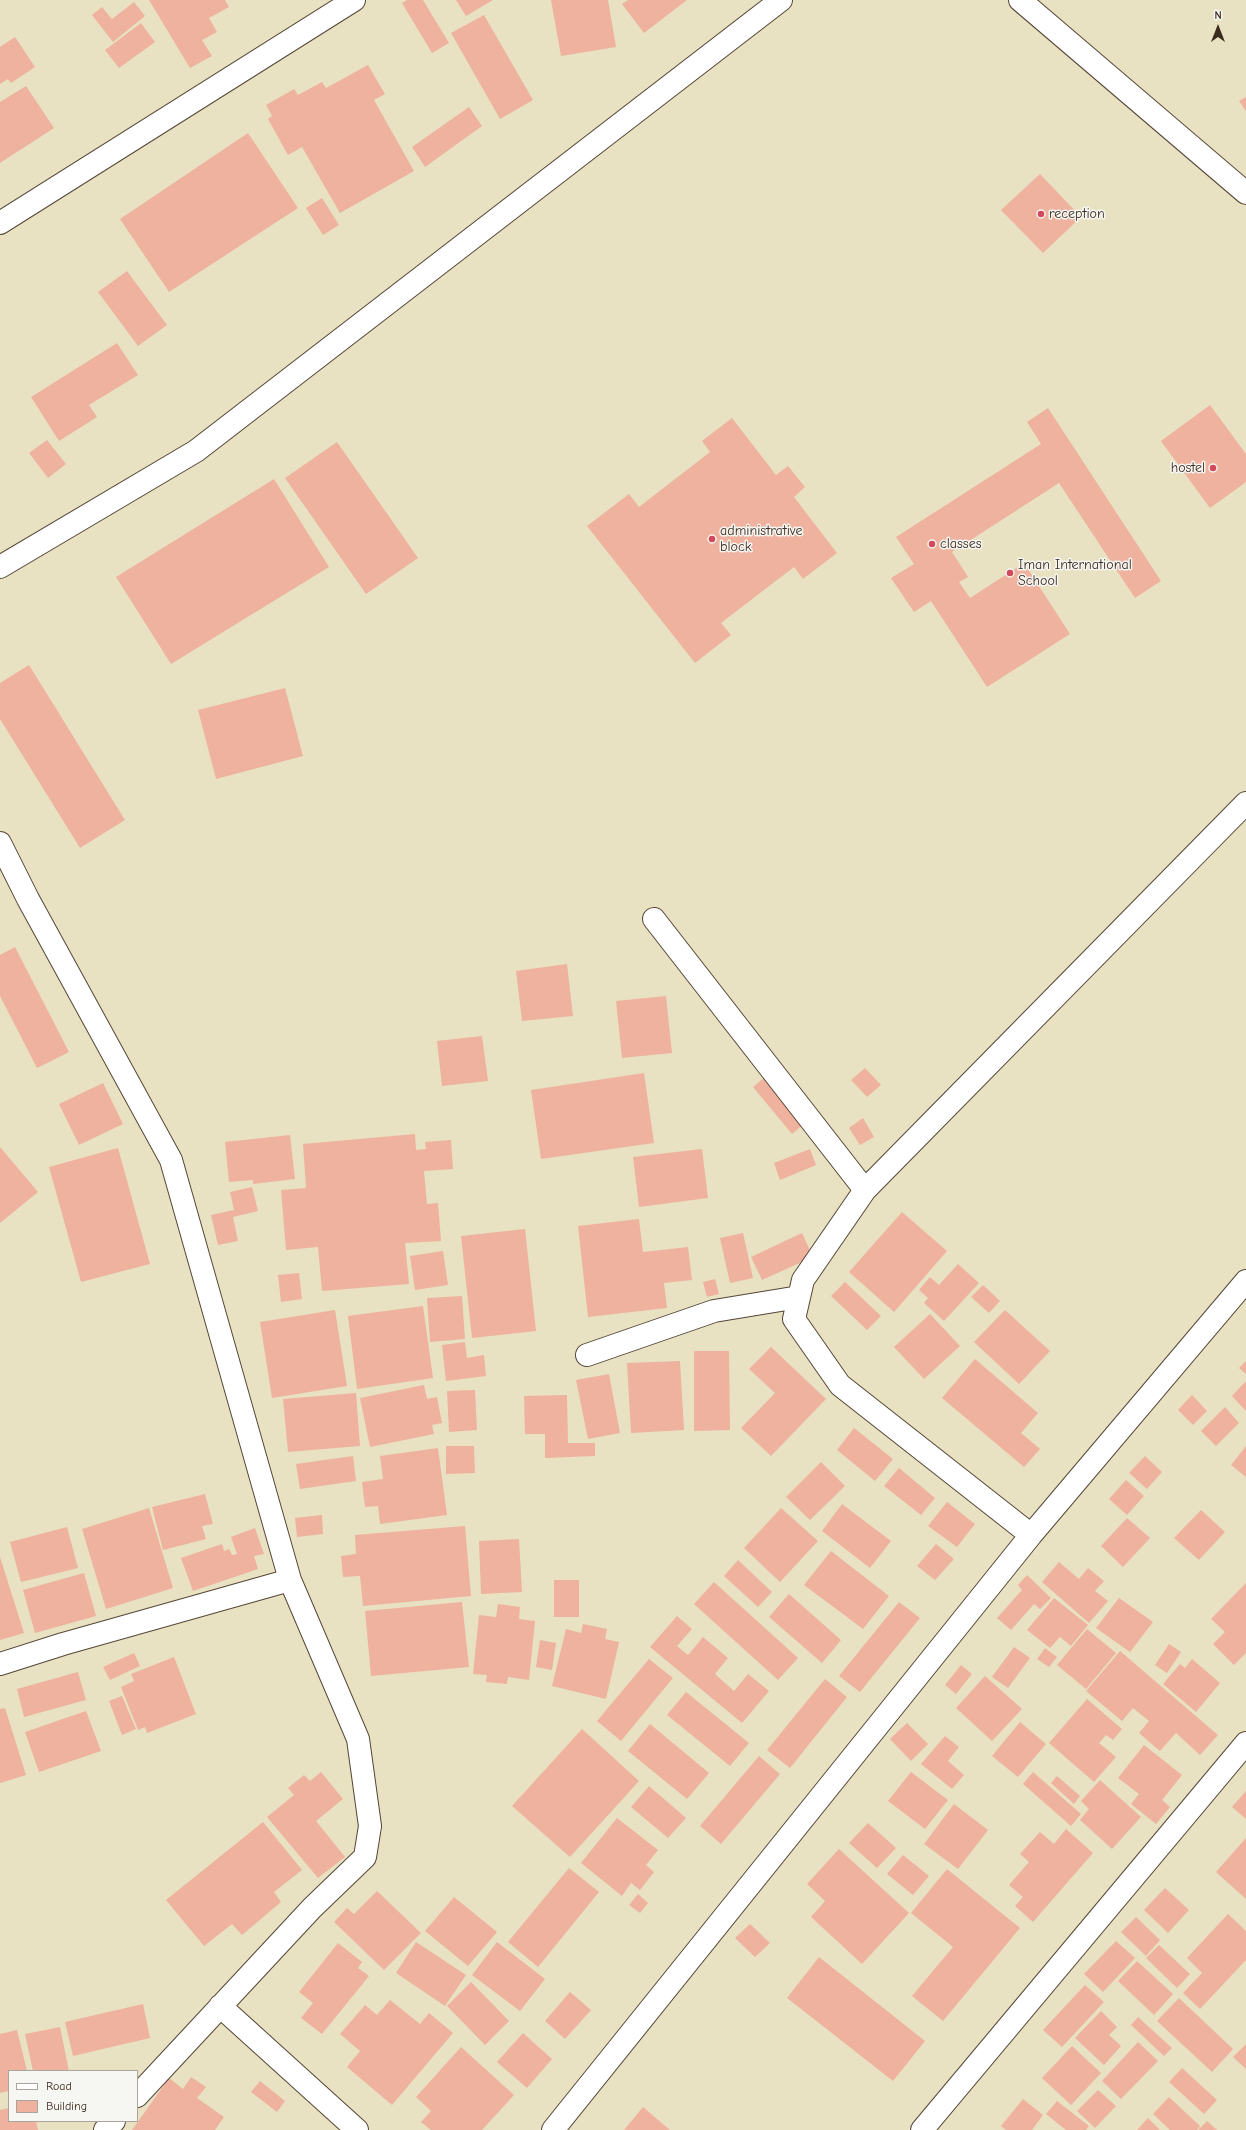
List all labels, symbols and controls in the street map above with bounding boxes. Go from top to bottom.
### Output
north arrow [1198,8,1238,48]
text: N [1214,9,1222,22]
place label: reception [1049,206,1105,222]
marker: reception [1036,209,1046,219]
place label: hostel [1171,460,1205,476]
marker: hostel [1208,463,1218,473]
place label: administrative block [720,523,802,556]
marker: administrative block [707,534,717,544]
place label: classes [940,536,981,552]
marker: classes [927,539,937,549]
place label: Iman International School [1018,557,1132,590]
marker: Iman International School [1005,568,1015,578]
legend [8,2070,138,2122]
text: Road [46,2079,72,2093]
text: Building [46,2099,87,2113]

